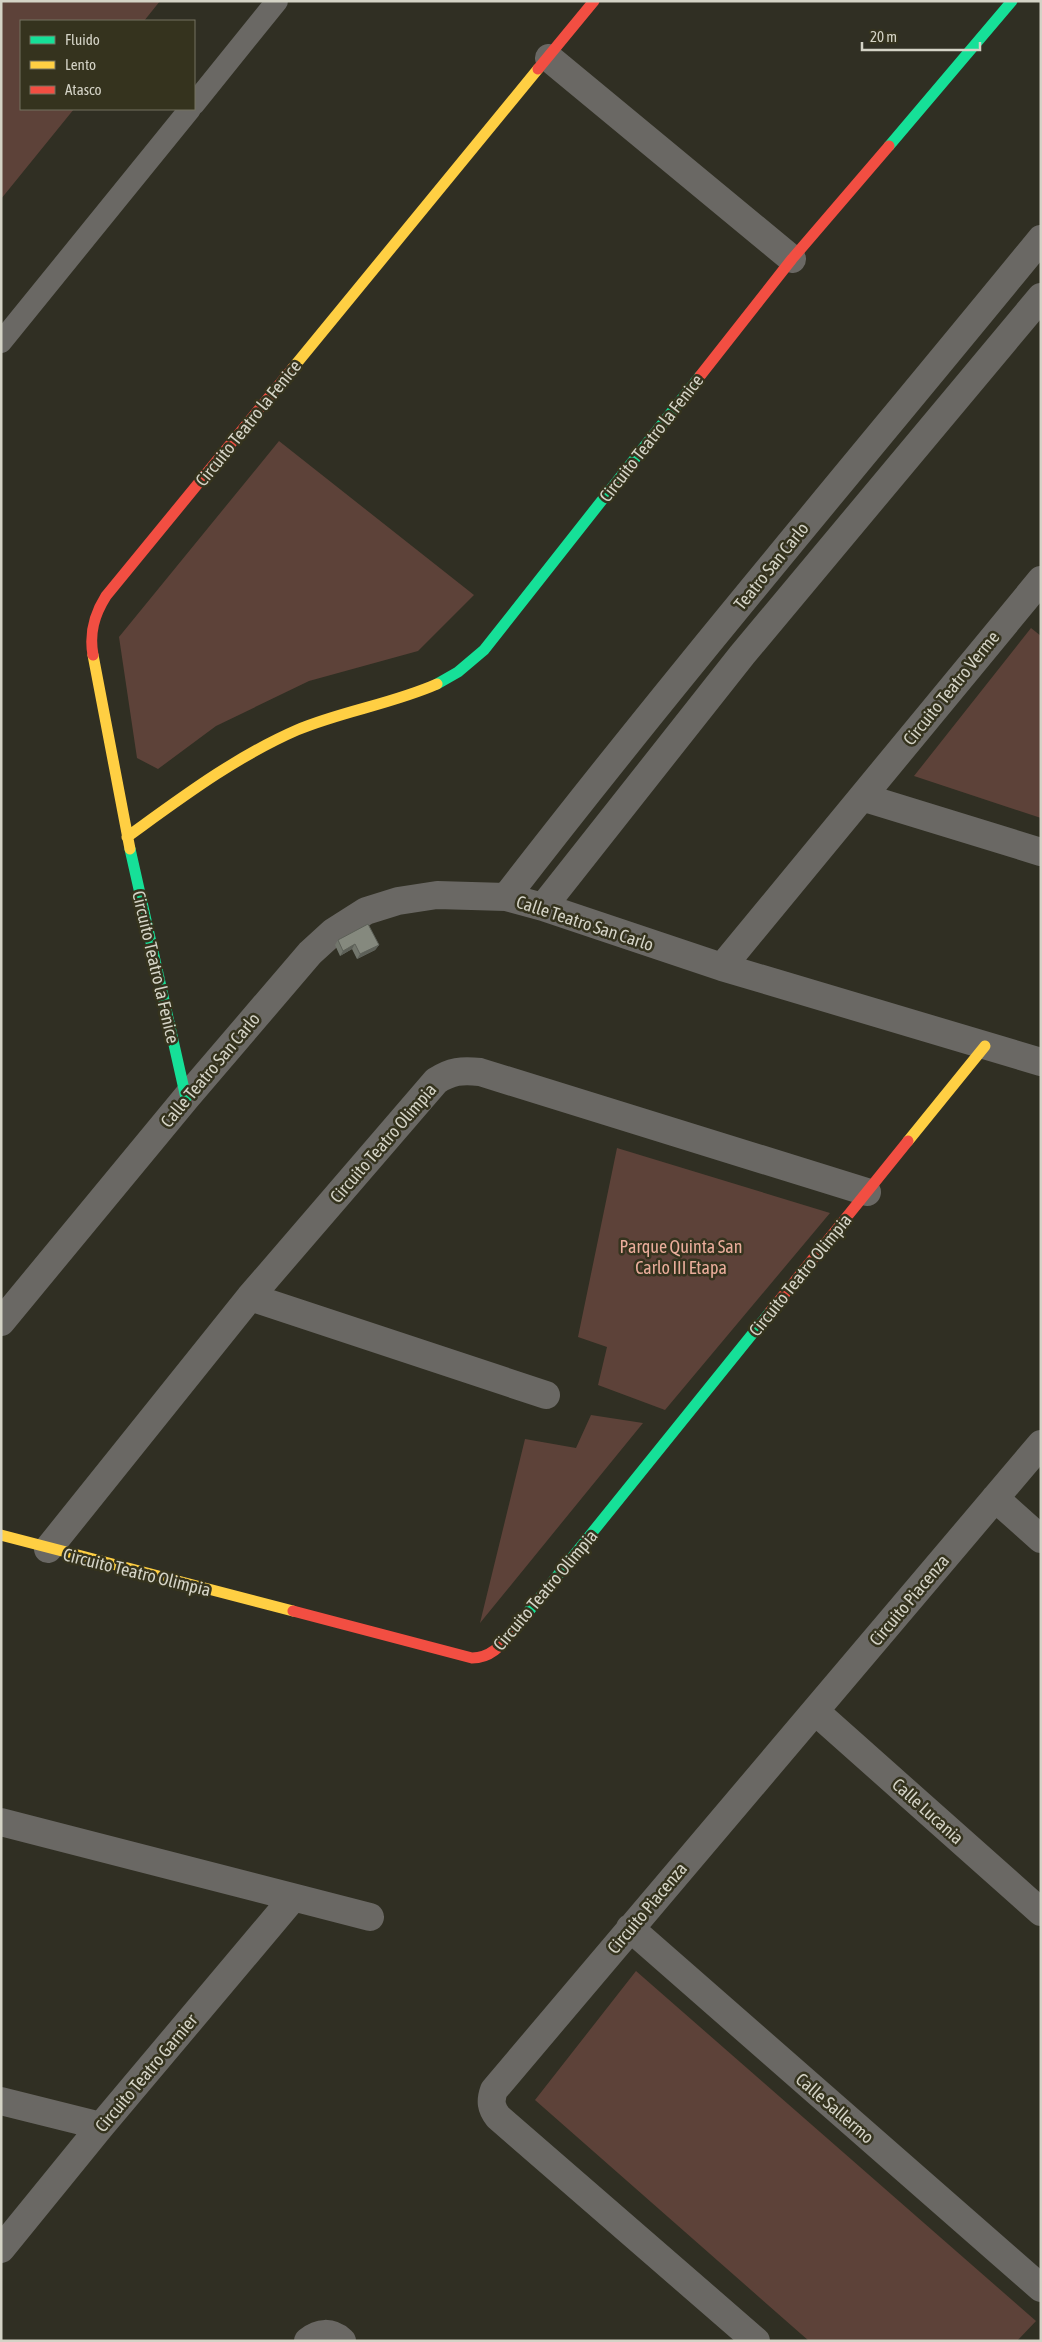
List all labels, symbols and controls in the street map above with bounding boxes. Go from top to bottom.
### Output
legend [20,20,195,110]
scale bar [862,20,980,52]
text: 20 m [870,28,897,45]
text: Fluido [65,31,100,48]
text: Lento [65,56,96,73]
text: Atasco [65,81,102,98]
street label: Circuito Teatro la Fenice [191,356,305,490]
street label: Circuito Teatro la Fenice [595,370,707,506]
street label: Teatro San Carlo [729,518,813,614]
street label: Circuito Teatro Verme [899,627,1003,749]
street label: Circuito Teatro la Fenice [128,889,184,1045]
street label: Calle Teatro San Carlo [514,891,656,955]
street label: Calle Teatro San Carlo [156,1008,264,1132]
street label: Circuito Teatro Olimpia [325,1079,441,1207]
street label: Circuito Teatro Olimpia [744,1210,856,1340]
park label: Parque Quinta San Carlo III Etapa [620,1236,742,1278]
street label: Circuito Teatro Olimpia [488,1525,602,1655]
street label: Circuito Teatro Olimpia [61,1544,213,1600]
street label: Circuito Piacenza [865,1550,953,1650]
street label: Calle Lucania [888,1774,968,1848]
street label: Circuito Piacenza [603,1858,691,1958]
street label: Circuito Teatro Garnier [91,2009,202,2136]
street label: Calle Sallermo [792,2068,878,2148]

